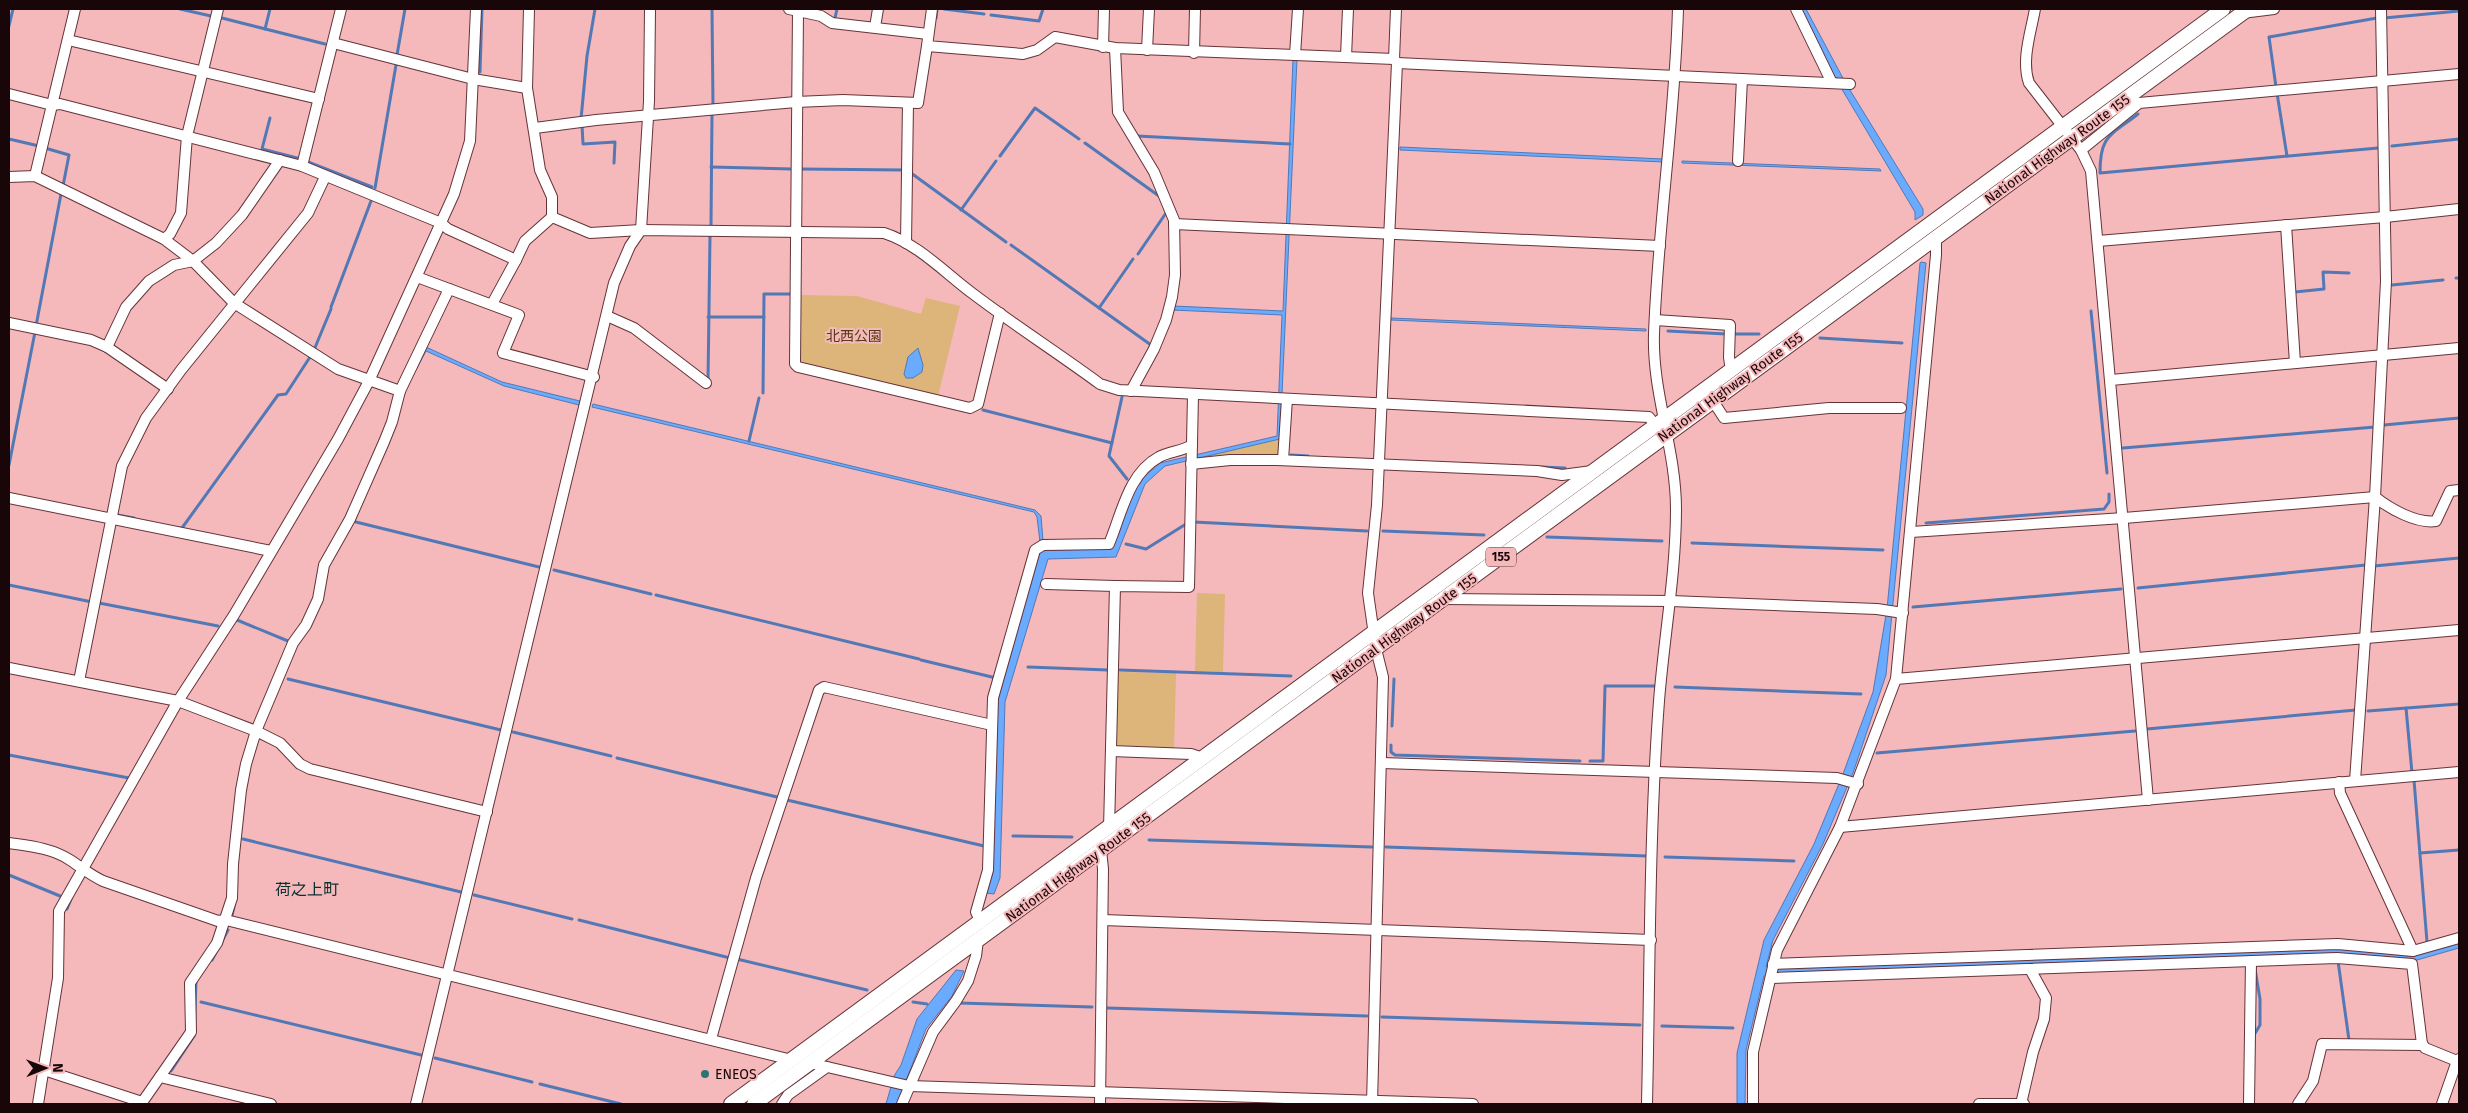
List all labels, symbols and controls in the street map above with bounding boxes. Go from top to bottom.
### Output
street label: National Highway Route 155 [1981,91,2133,208]
park label: 北西公園 [826,328,882,345]
street label: National Highway Route 155 [1654,329,1806,446]
road number: 155 [1486,548,1516,566]
street label: National Highway Route 155 [1328,570,1480,687]
street label: National Highway Route 155 [1002,809,1154,926]
district label: 荷之上町 [275,880,339,899]
north arrow [20,1043,70,1093]
text: N [49,1063,66,1073]
place label: ENEOS [715,1066,757,1083]
marker: ENEOS [699,1068,711,1080]

